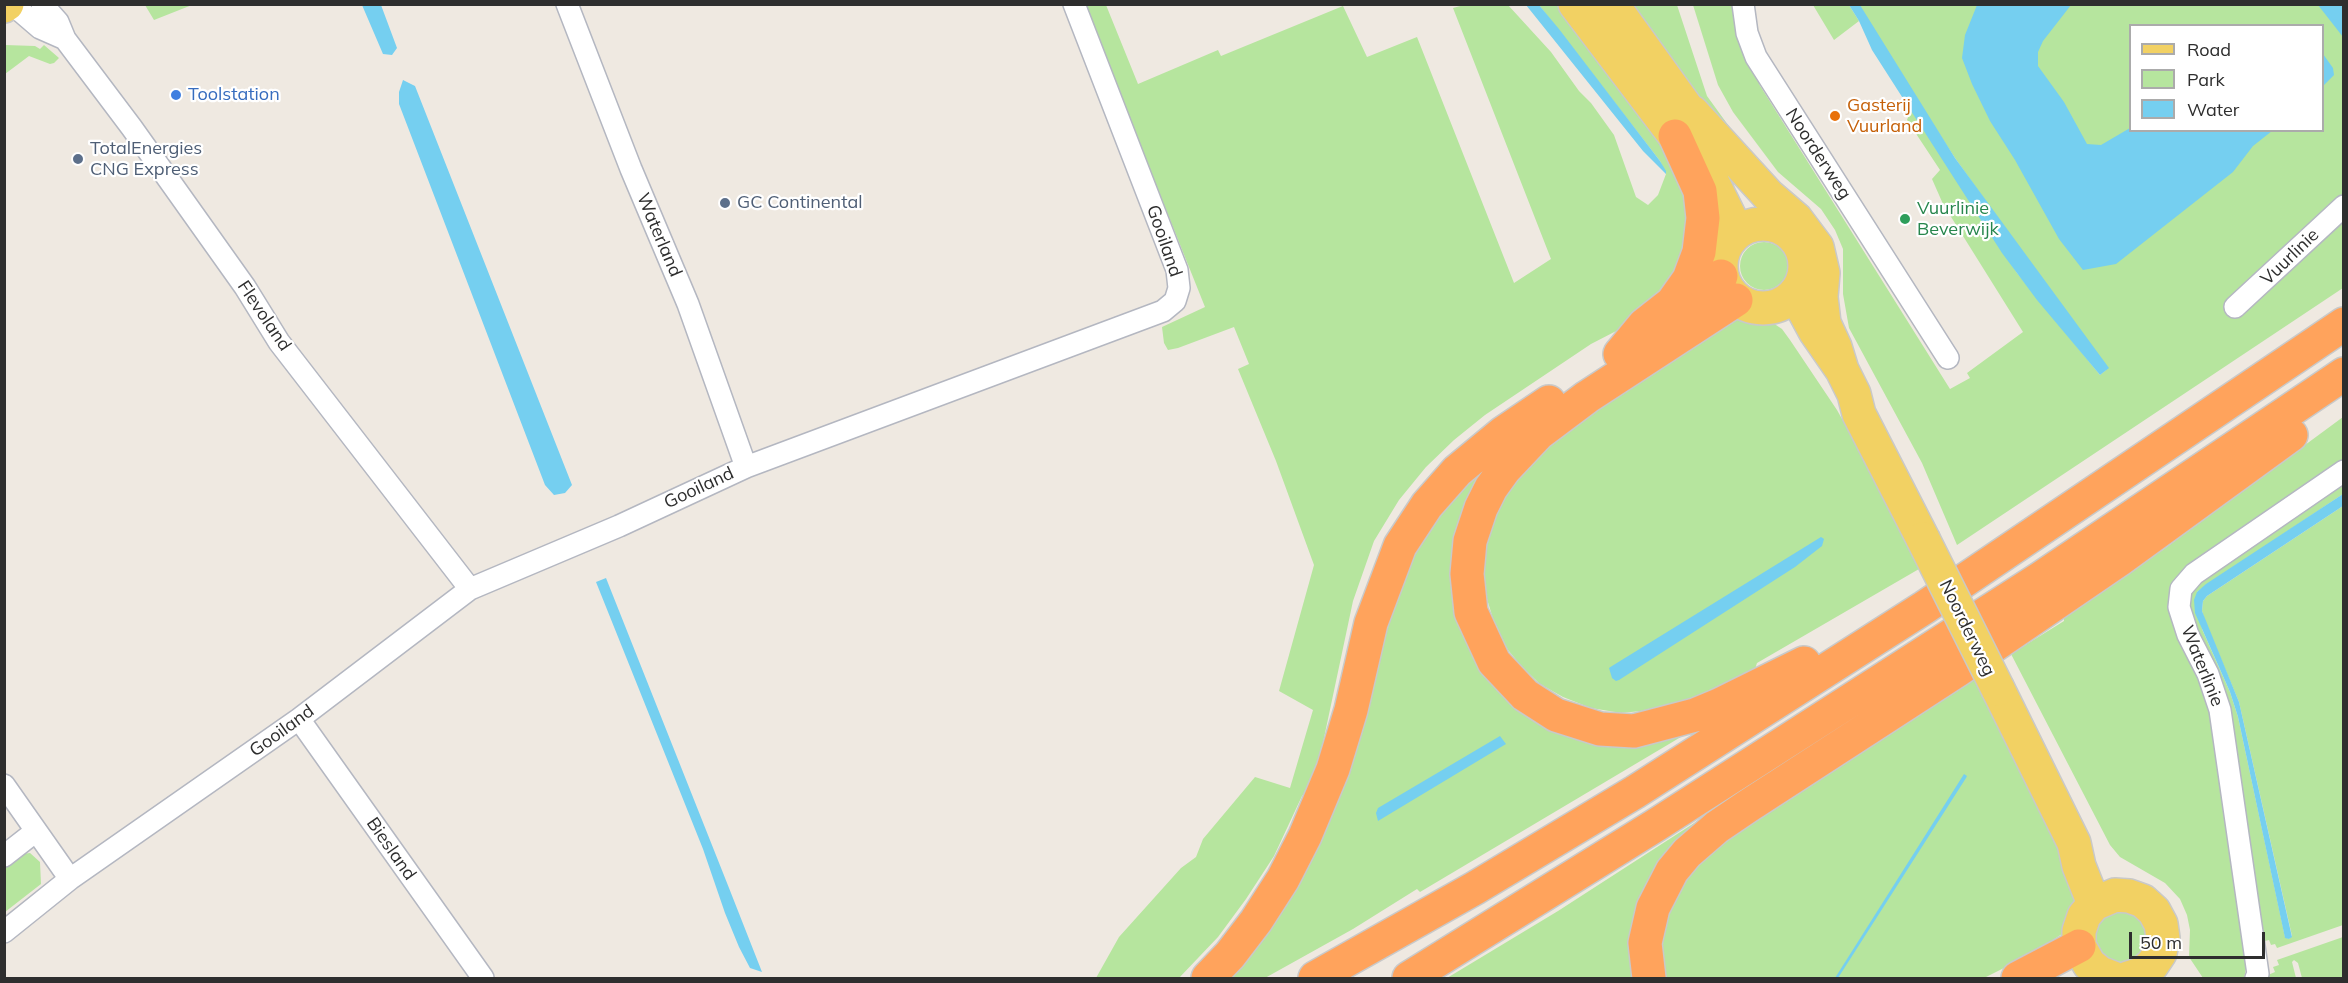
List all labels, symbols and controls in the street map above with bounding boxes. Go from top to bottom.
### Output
legend [2129,24,2324,132]
text: Road [2187,38,2231,61]
text: Park [2187,68,2225,91]
place label: Toolstation [188,84,280,106]
marker: Toolstation [169,88,183,102]
place label: Gasterij Vuurland [1847,95,1922,138]
text: Water [2187,98,2239,121]
street label: Noorderweg [1781,104,1855,204]
marker: Gasterij Vuurland [1828,109,1842,123]
place label: TotalEnergies CNG Express [90,138,202,180]
marker: TotalEnergies CNG Express [71,152,85,166]
street label: Waterland [632,190,686,280]
place label: GC Continental [737,192,863,214]
marker: GC Continental [718,196,732,210]
place label: Vuurlinie Beverwijk [1917,198,1999,240]
street label: Gooiland [1142,202,1186,280]
marker: Vuurlinie Beverwijk [1898,212,1912,226]
street label: Vuurlinie [2257,224,2323,290]
street label: Flevoland [233,277,295,355]
street label: Gooiland [661,462,737,514]
street label: Noorderweg [1934,576,2000,680]
street label: Waterlinie [2176,622,2228,710]
street label: Gooiland [246,700,318,762]
street label: Biesland [362,813,420,885]
scale bar [2132,920,2268,958]
text: 50 m [2140,931,2182,954]

